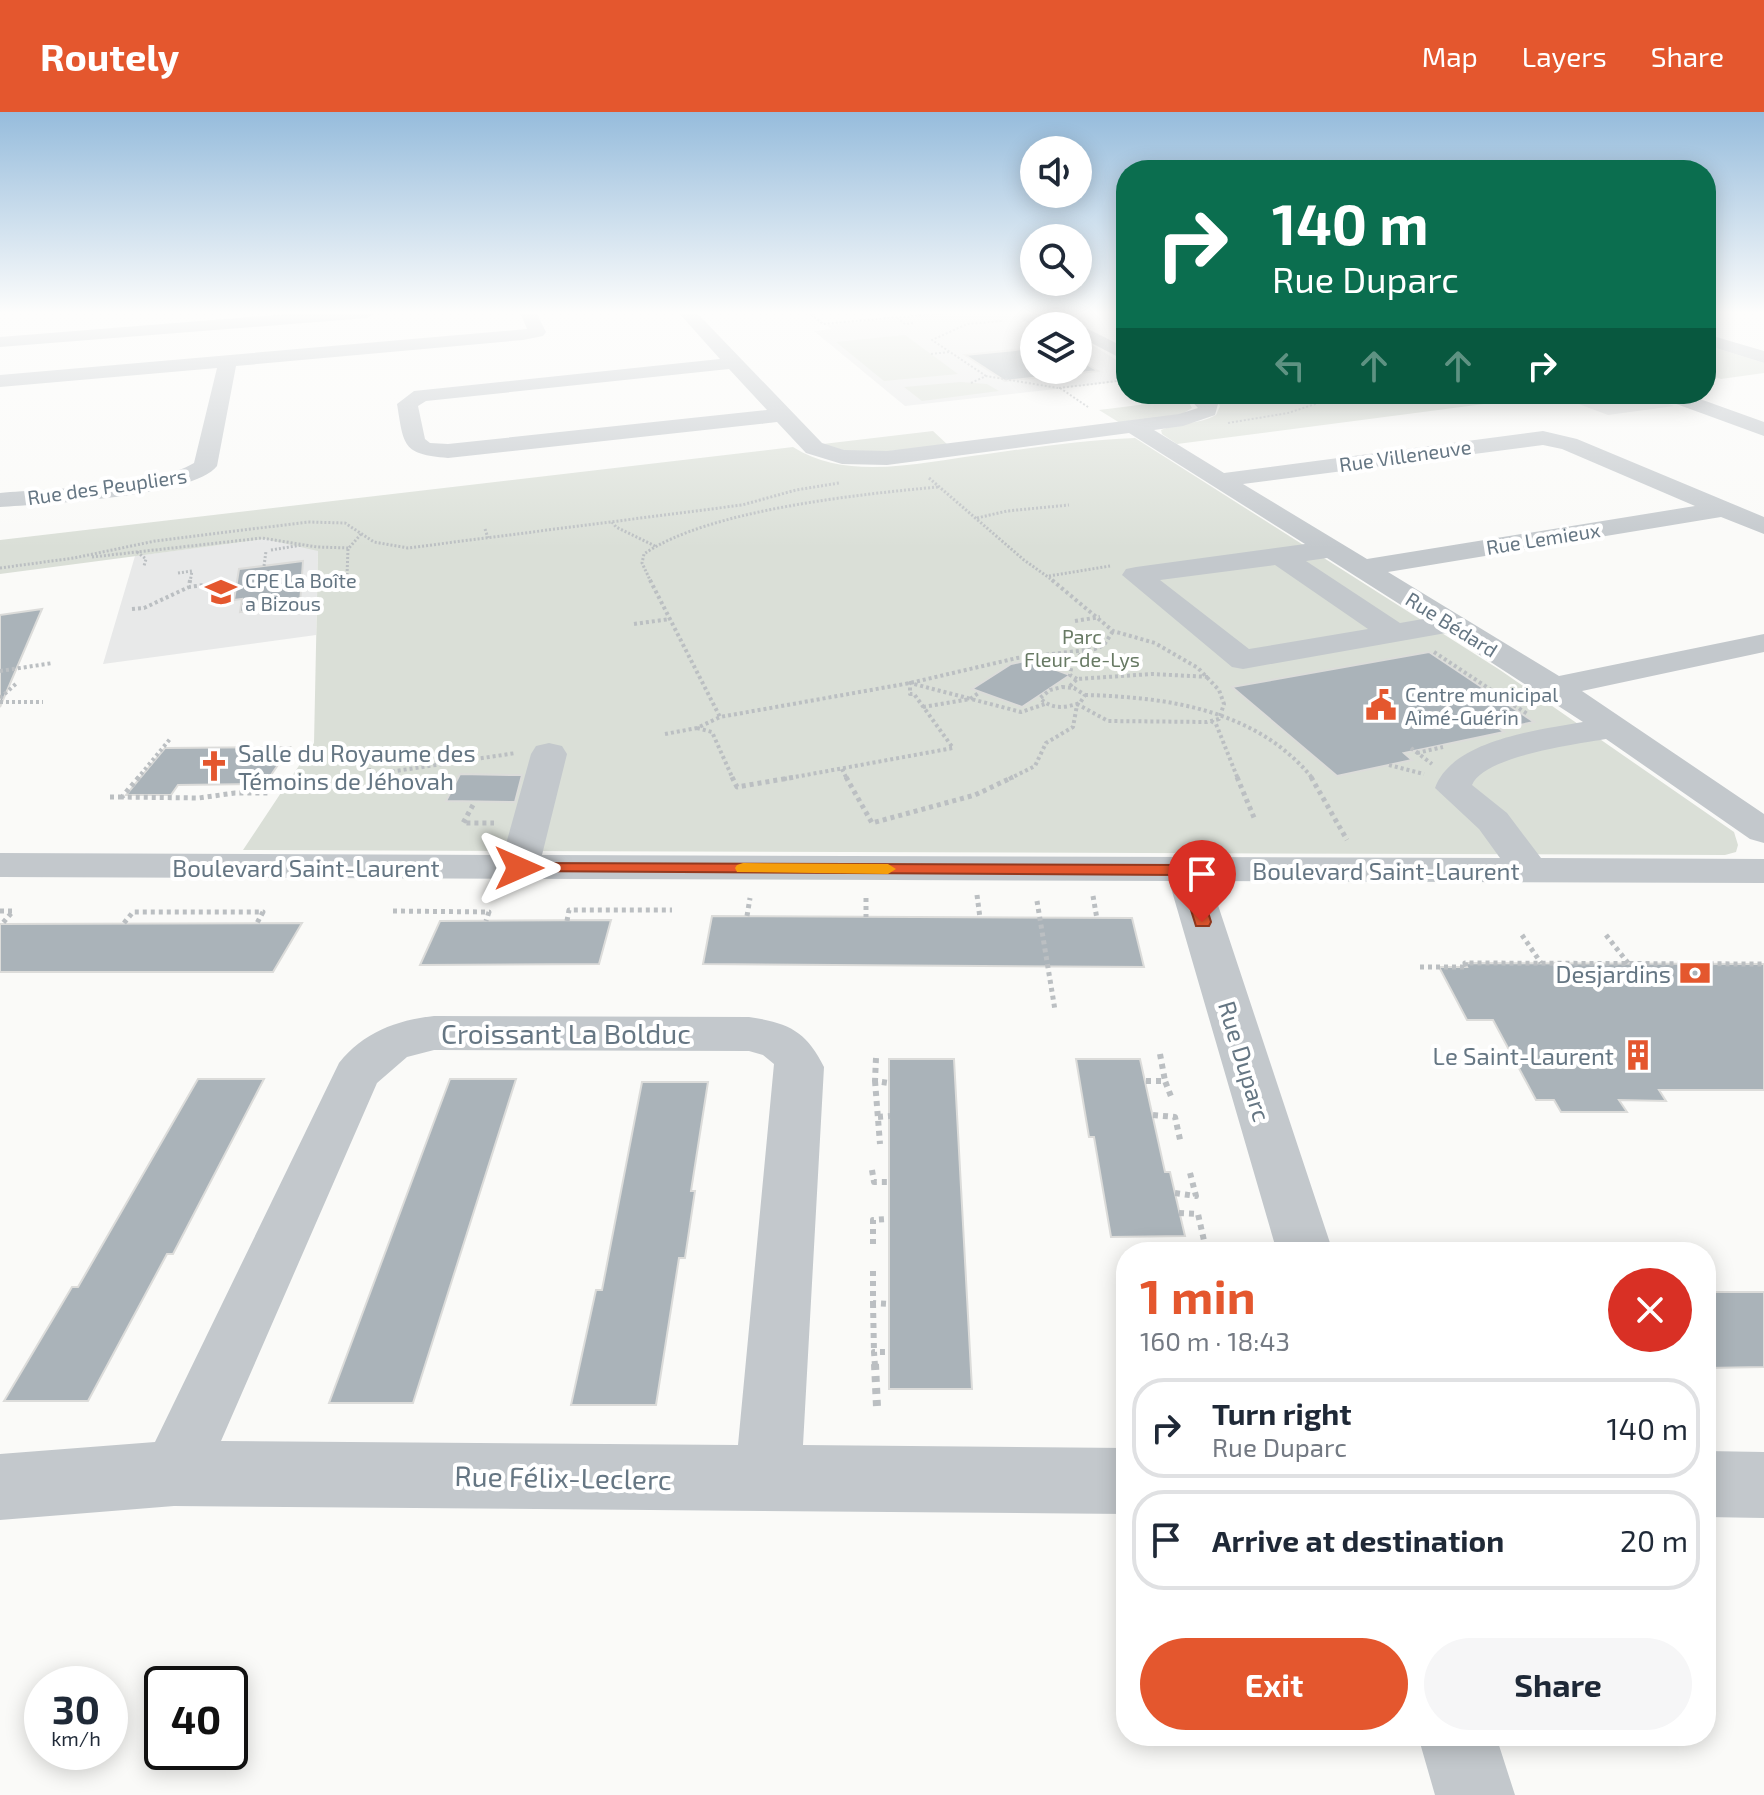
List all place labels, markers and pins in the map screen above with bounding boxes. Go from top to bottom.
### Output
place label: CPE La Boîte a Bizous [245,568,357,615]
school or university icon: CPE La Boîte a Bizous [204,575,238,609]
place label: Centre municipal Aimé-Guérin [1405,682,1558,729]
public building icon: Centre municipal Aimé-Guérin [1364,688,1398,722]
place label: Salle du Royaume des Témoins de Jéhovah [238,738,476,795]
church icon: Salle du Royaume des Témoins de Jéhovah [197,749,231,783]
pin [1168,840,1236,922]
bank icon: Desjardins [1678,956,1712,990]
place label: Desjardins [1556,959,1671,988]
building icon: Le Saint-Laurent [1621,1038,1655,1072]
place label: Le Saint-Laurent [1433,1041,1614,1070]

